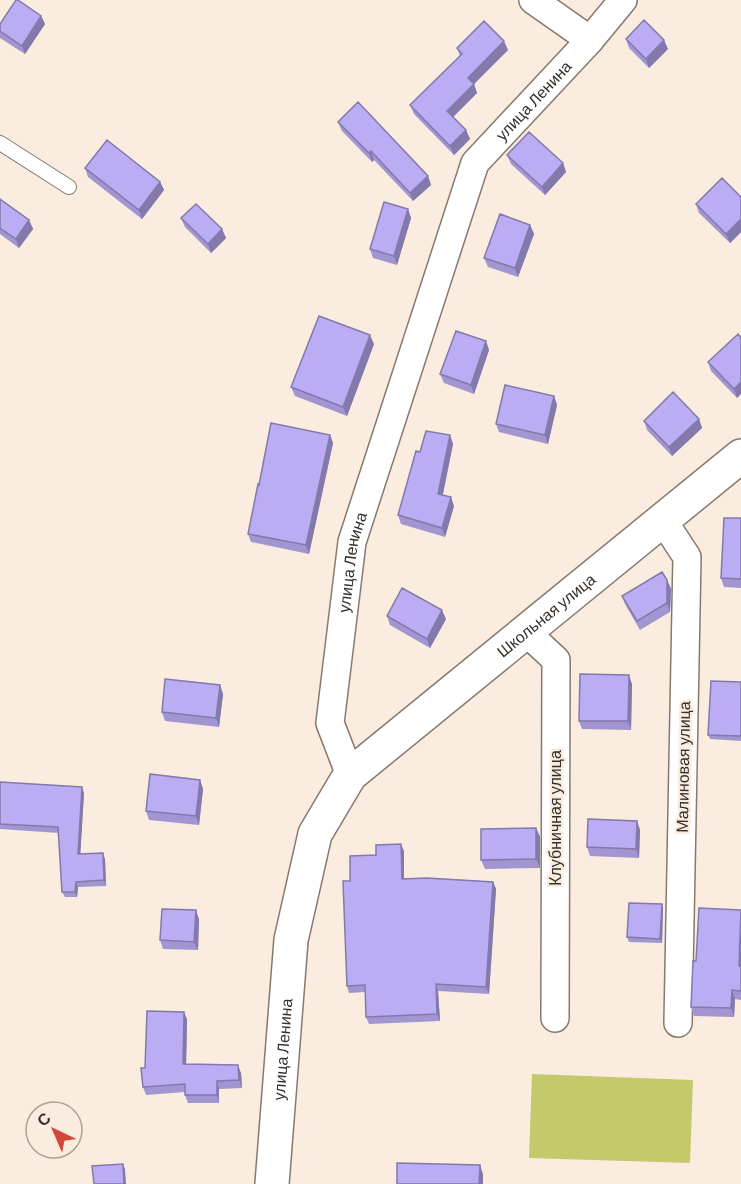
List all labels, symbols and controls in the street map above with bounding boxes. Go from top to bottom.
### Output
street label: улица Ленина [491,56,575,144]
street label: улица Ленина [333,509,370,614]
street label: Школьная улица [493,569,599,661]
street label: Малиновая улица [672,701,693,833]
street label: Клубничная улица [545,750,564,886]
street label: улица Ленина [269,998,295,1101]
north arrow [24,1100,84,1160]
text: С [32,1108,54,1130]

